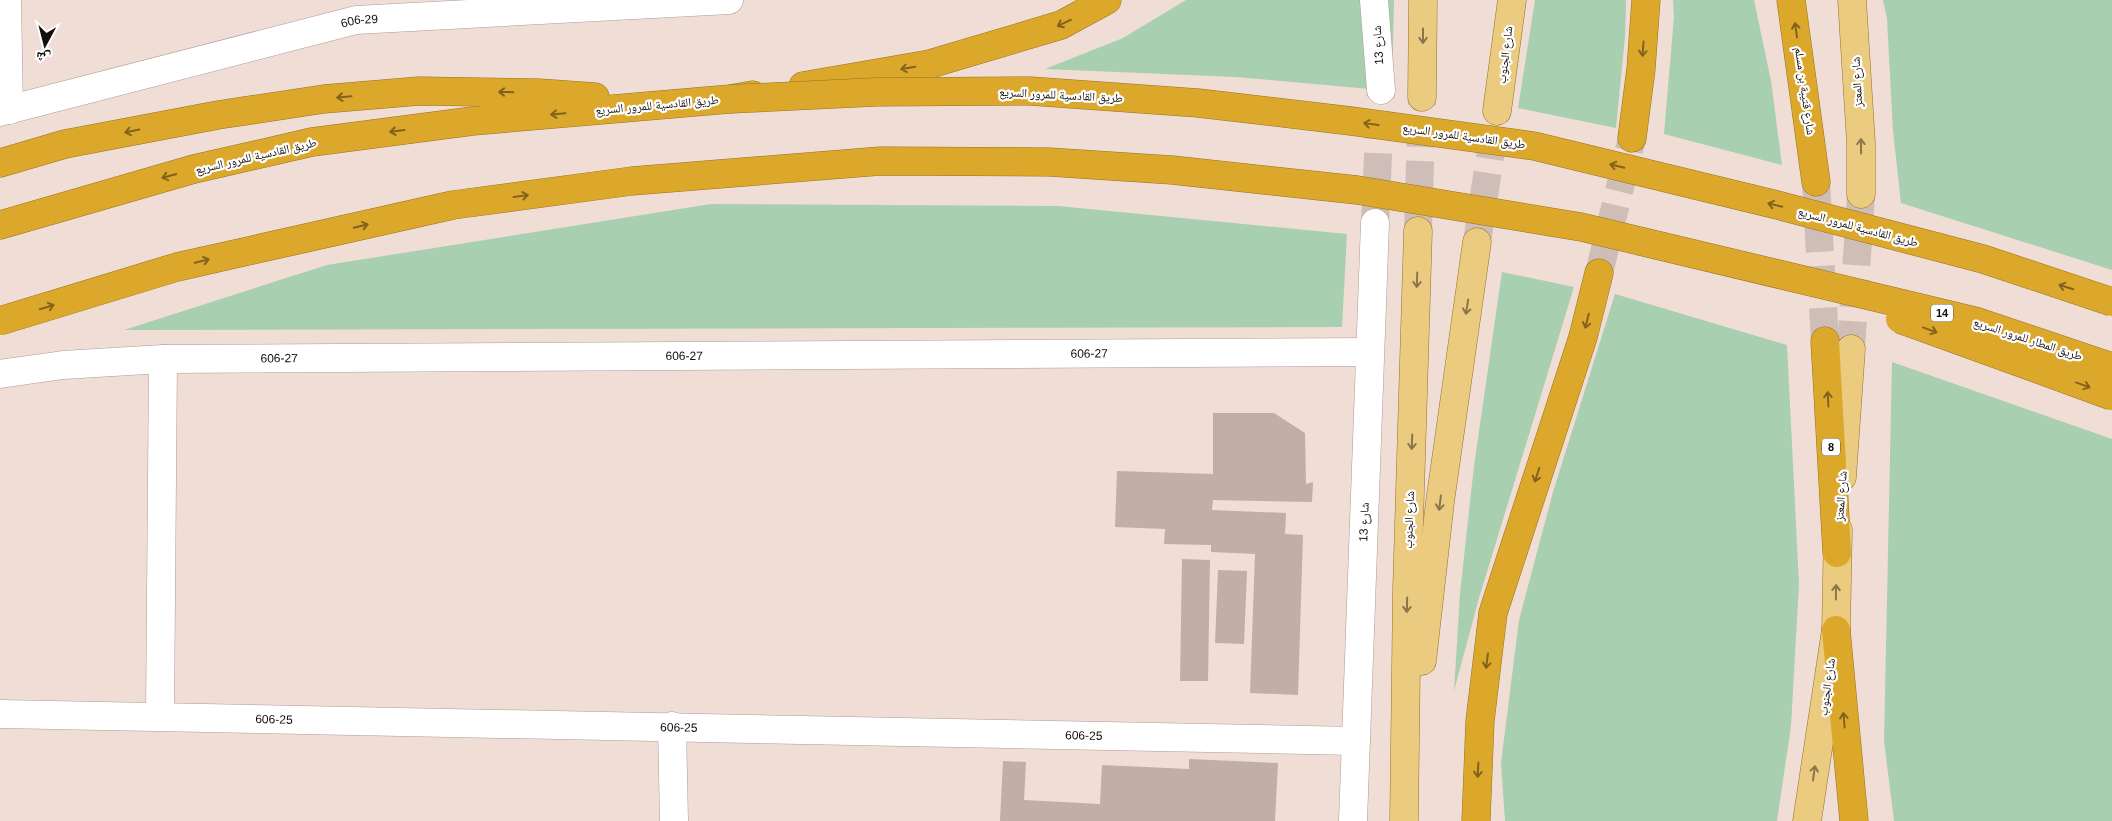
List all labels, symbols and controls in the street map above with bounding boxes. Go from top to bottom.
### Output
street label: 606-29 [339,12,379,31]
one-way arrow [1057,19,1072,28]
north arrow [20,20,70,70]
one-way arrow [1791,22,1801,38]
street label: شارع 13 [1370,25,1387,65]
street label: شارع الجنوب [1495,25,1516,85]
one-way arrow [1418,28,1428,44]
one-way arrow [1638,40,1647,56]
street label: شارع قتيبة بن مسلم [1791,46,1818,136]
text: ش [35,48,52,67]
street label: شارع المعتز [1849,56,1866,109]
one-way arrow [901,64,917,74]
street label: طريق القادسية للمرور السريع [999,85,1123,105]
one-way arrow [498,87,514,97]
one-way arrow [336,92,352,102]
street label: طريق القادسية للمرور السريع [595,93,719,118]
one-way arrow [551,109,567,118]
one-way arrow [1363,118,1379,128]
street label: طريق القادسية للمرور السريع [1402,120,1526,152]
one-way arrow [389,126,405,136]
one-way arrow [124,127,140,137]
street label: طريق القادسية للمرور السريع [194,135,318,177]
one-way arrow [1856,138,1866,154]
one-way arrow [1609,161,1625,170]
one-way arrow [162,172,178,182]
one-way arrow [512,191,528,201]
one-way arrow [1767,200,1783,209]
street label: طريق القادسية للمرور السريع [1796,204,1920,250]
one-way arrow [353,220,369,230]
one-way arrow [194,256,210,265]
one-way arrow [1412,272,1421,288]
one-way arrow [2058,282,2074,291]
one-way arrow [1461,299,1471,315]
one-way arrow [38,301,54,311]
road number: 14 [1931,304,1953,322]
one-way arrow [1582,312,1591,328]
street label: طريق المطار للمرور السريع [1972,315,2084,363]
one-way arrow [1922,326,1937,335]
street label: 606-27 [1070,347,1108,361]
street label: 606-27 [665,349,703,363]
street label: 606-27 [260,351,298,365]
one-way arrow [2074,381,2090,390]
one-way arrow [1824,392,1833,408]
one-way arrow [1407,434,1416,450]
road number: 8 [1822,438,1840,456]
one-way arrow [1532,467,1542,483]
street label: شارع المعتز [1832,470,1851,523]
street label: شارع الجنوب [1401,491,1418,549]
one-way arrow [1435,494,1445,510]
street label: شارع 13 [1356,502,1373,542]
one-way arrow [1831,584,1841,600]
one-way arrow [1402,596,1412,612]
one-way arrow [1482,653,1492,669]
street label: شارع الجنوب [1816,657,1839,717]
street label: 606-25 [255,712,293,727]
one-way arrow [1839,712,1849,728]
street label: 606-25 [660,720,698,735]
street label: 606-25 [1065,728,1103,743]
one-way arrow [1473,762,1483,778]
one-way arrow [1810,765,1820,781]

